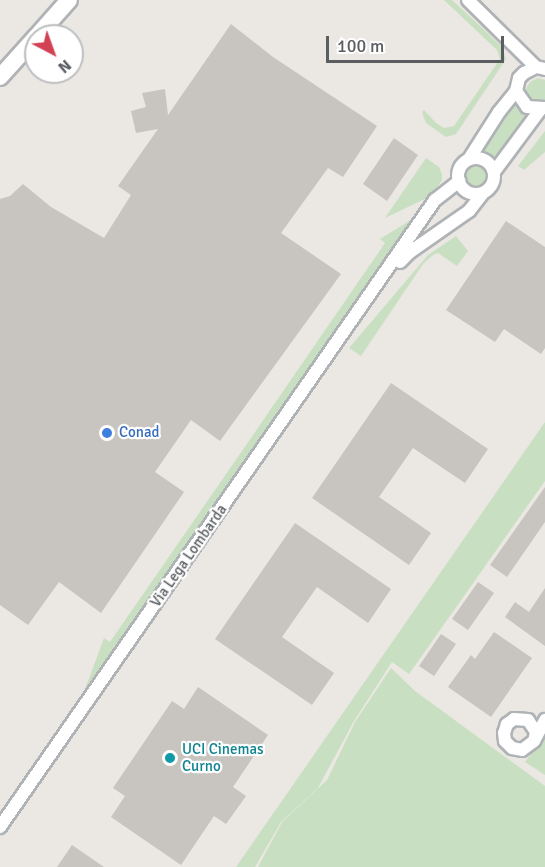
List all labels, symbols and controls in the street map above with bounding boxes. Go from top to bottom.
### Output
north arrow [24,24,84,84]
scale bar [329,24,508,62]
text: 100 m [337,35,384,57]
text: N [54,55,75,77]
place label: Conad [119,424,159,442]
marker: Conad [100,426,114,440]
street label: Via Lega Lombarda [147,501,231,611]
place label: UCI Cinemas Curno [182,740,264,775]
marker: UCI Cinemas Curno [163,751,177,765]

